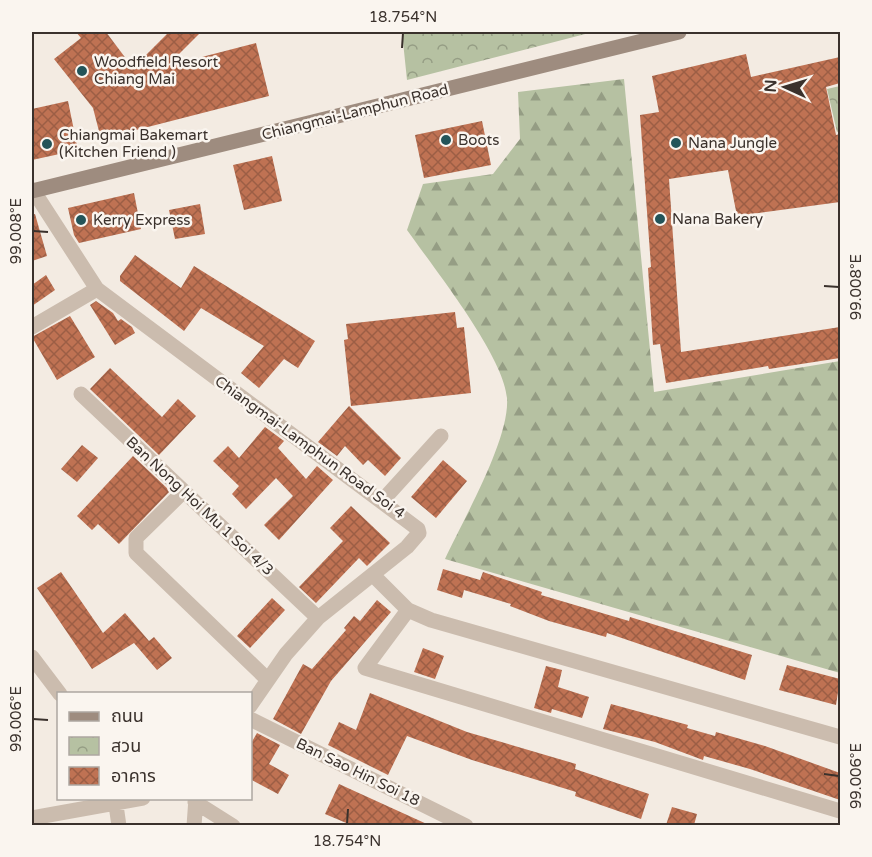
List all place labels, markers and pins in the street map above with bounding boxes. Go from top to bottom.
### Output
place label: Woodfield Resort Chiang Mai [94,53,219,88]
marker: Woodfield Resort Chiang Mai [75,64,89,78]
place label: Chiangmai Bakemart (Kitchen Friend ) [59,126,208,161]
place label: Boots [458,131,499,149]
marker: Boots [439,133,453,147]
place label: Nana Jungle [688,134,777,152]
marker: Nana Jungle [669,136,683,150]
marker: Chiangmai Bakemart (Kitchen Friend ) [40,137,54,151]
place label: Nana Bakery [672,210,763,228]
place label: Kerry Express [93,211,191,229]
marker: Nana Bakery [653,212,667,226]
marker: Kerry Express [74,213,88,227]

